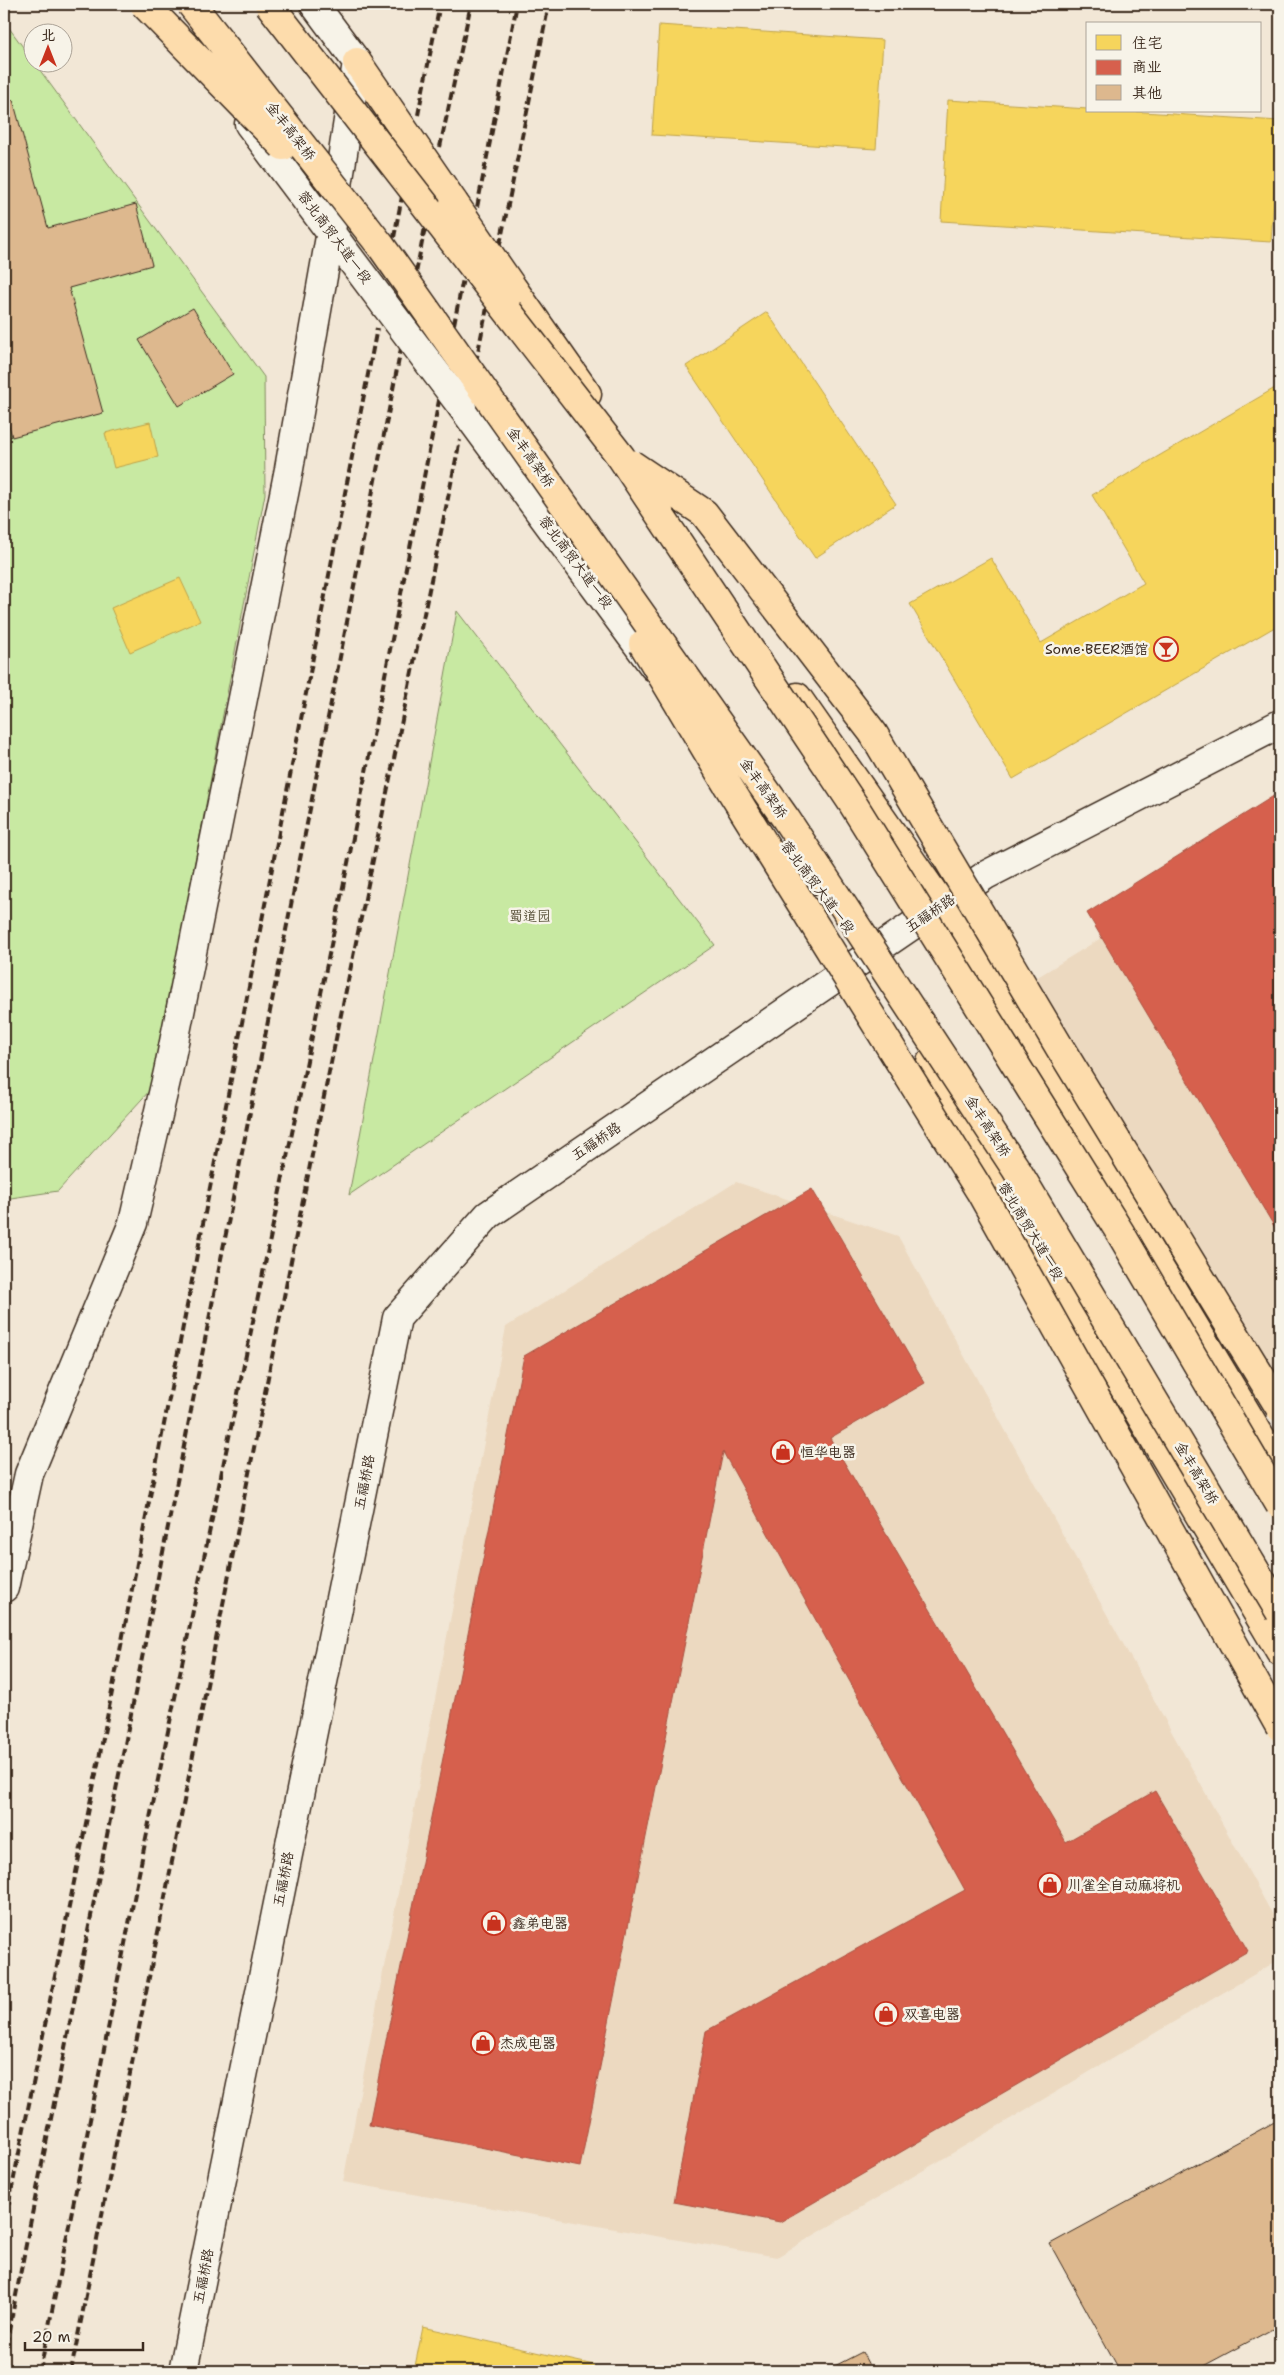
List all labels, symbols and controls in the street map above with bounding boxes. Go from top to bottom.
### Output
north arrow [22,22,72,72]
legend [1086,22,1262,112]
text: 北 [41,26,55,44]
text: 住宅 [1132,33,1162,53]
text: 商业 [1132,57,1162,77]
text: 其他 [1132,83,1162,103]
street label: 金丰高架桥 [262,98,320,164]
street label: 蓉北商贸大道一段 [294,187,376,287]
street label: 金丰高架桥 [504,423,558,491]
street label: 蓉北商贸大道一段 [535,512,617,612]
bar icon: Some·BEER酒馆 [1153,636,1179,662]
place label: Some·BEER酒馆 [1045,640,1148,658]
street label: 金丰高架桥 [737,754,791,822]
street label: 蓉北商贸大道一段 [777,837,859,937]
street label: 五福桥路 [902,890,958,936]
park label: 蜀道园 [509,907,551,925]
street label: 金丰高架桥 [961,1092,1015,1160]
street label: 五福桥路 [568,1118,624,1164]
street label: 蓉北商贸大道一段 [994,1178,1068,1284]
street label: 金丰高架桥 [1171,1438,1223,1508]
shop icon: 恒华电器 [770,1439,796,1465]
place label: 恒华电器 [800,1443,856,1461]
street label: 五福桥路 [350,1453,378,1511]
street label: 五福桥路 [269,1850,297,1908]
shop icon: 川雀全自动麻将机 [1037,1872,1063,1898]
place label: 川雀全自动麻将机 [1068,1876,1180,1894]
shop icon: 鑫弟电器 [481,1910,507,1936]
place label: 鑫弟电器 [512,1914,568,1932]
shop icon: 双喜电器 [873,2001,899,2027]
place label: 双喜电器 [904,2005,960,2023]
shop icon: 杰成电器 [470,2030,496,2056]
place label: 杰成电器 [500,2034,556,2052]
street label: 五福桥路 [189,2247,217,2305]
scale bar [25,2320,142,2352]
text: 20 m [32,2327,71,2347]

